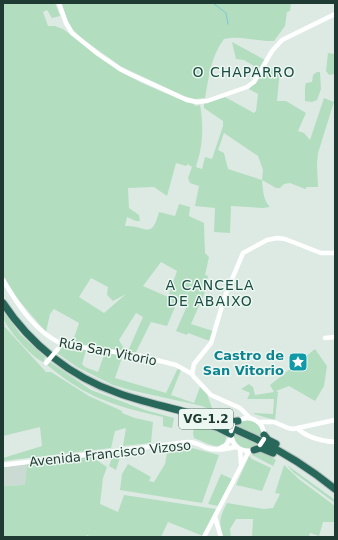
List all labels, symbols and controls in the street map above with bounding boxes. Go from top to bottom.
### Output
district label: O CHAPARRO [193,64,295,80]
district label: A CANCELA DE ABAIXO [165,277,255,309]
street label: Rúa San Vitorio [58,335,158,368]
place label: Castro de San Vitorio [203,348,284,378]
place icon: Castro de San Vitorio [287,351,309,373]
road number: VG-1.2 [179,409,233,429]
street label: Avenida Francisco Vizoso [28,438,192,469]

